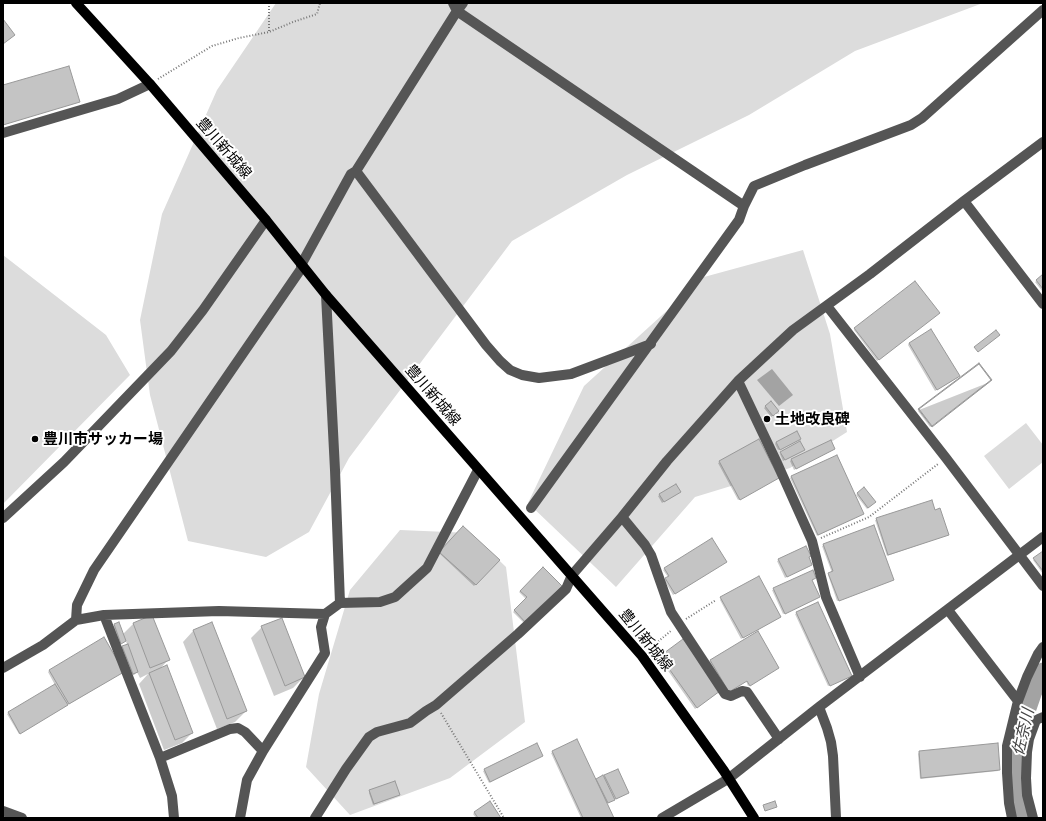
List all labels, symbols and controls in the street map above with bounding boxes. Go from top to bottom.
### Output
street label: 豊川新城線 [193,114,255,182]
street label: 豊川新城線 [402,361,464,429]
place label: 土地改良碑 [775,410,850,428]
marker: 土地改良碑 [762,414,772,424]
place label: 豊川市サッカー場 [43,430,163,448]
marker: 豊川市サッカー場 [30,434,40,444]
street label: 豊川新城線 [615,605,677,675]
water label: 佐奈川 [1008,706,1038,758]

